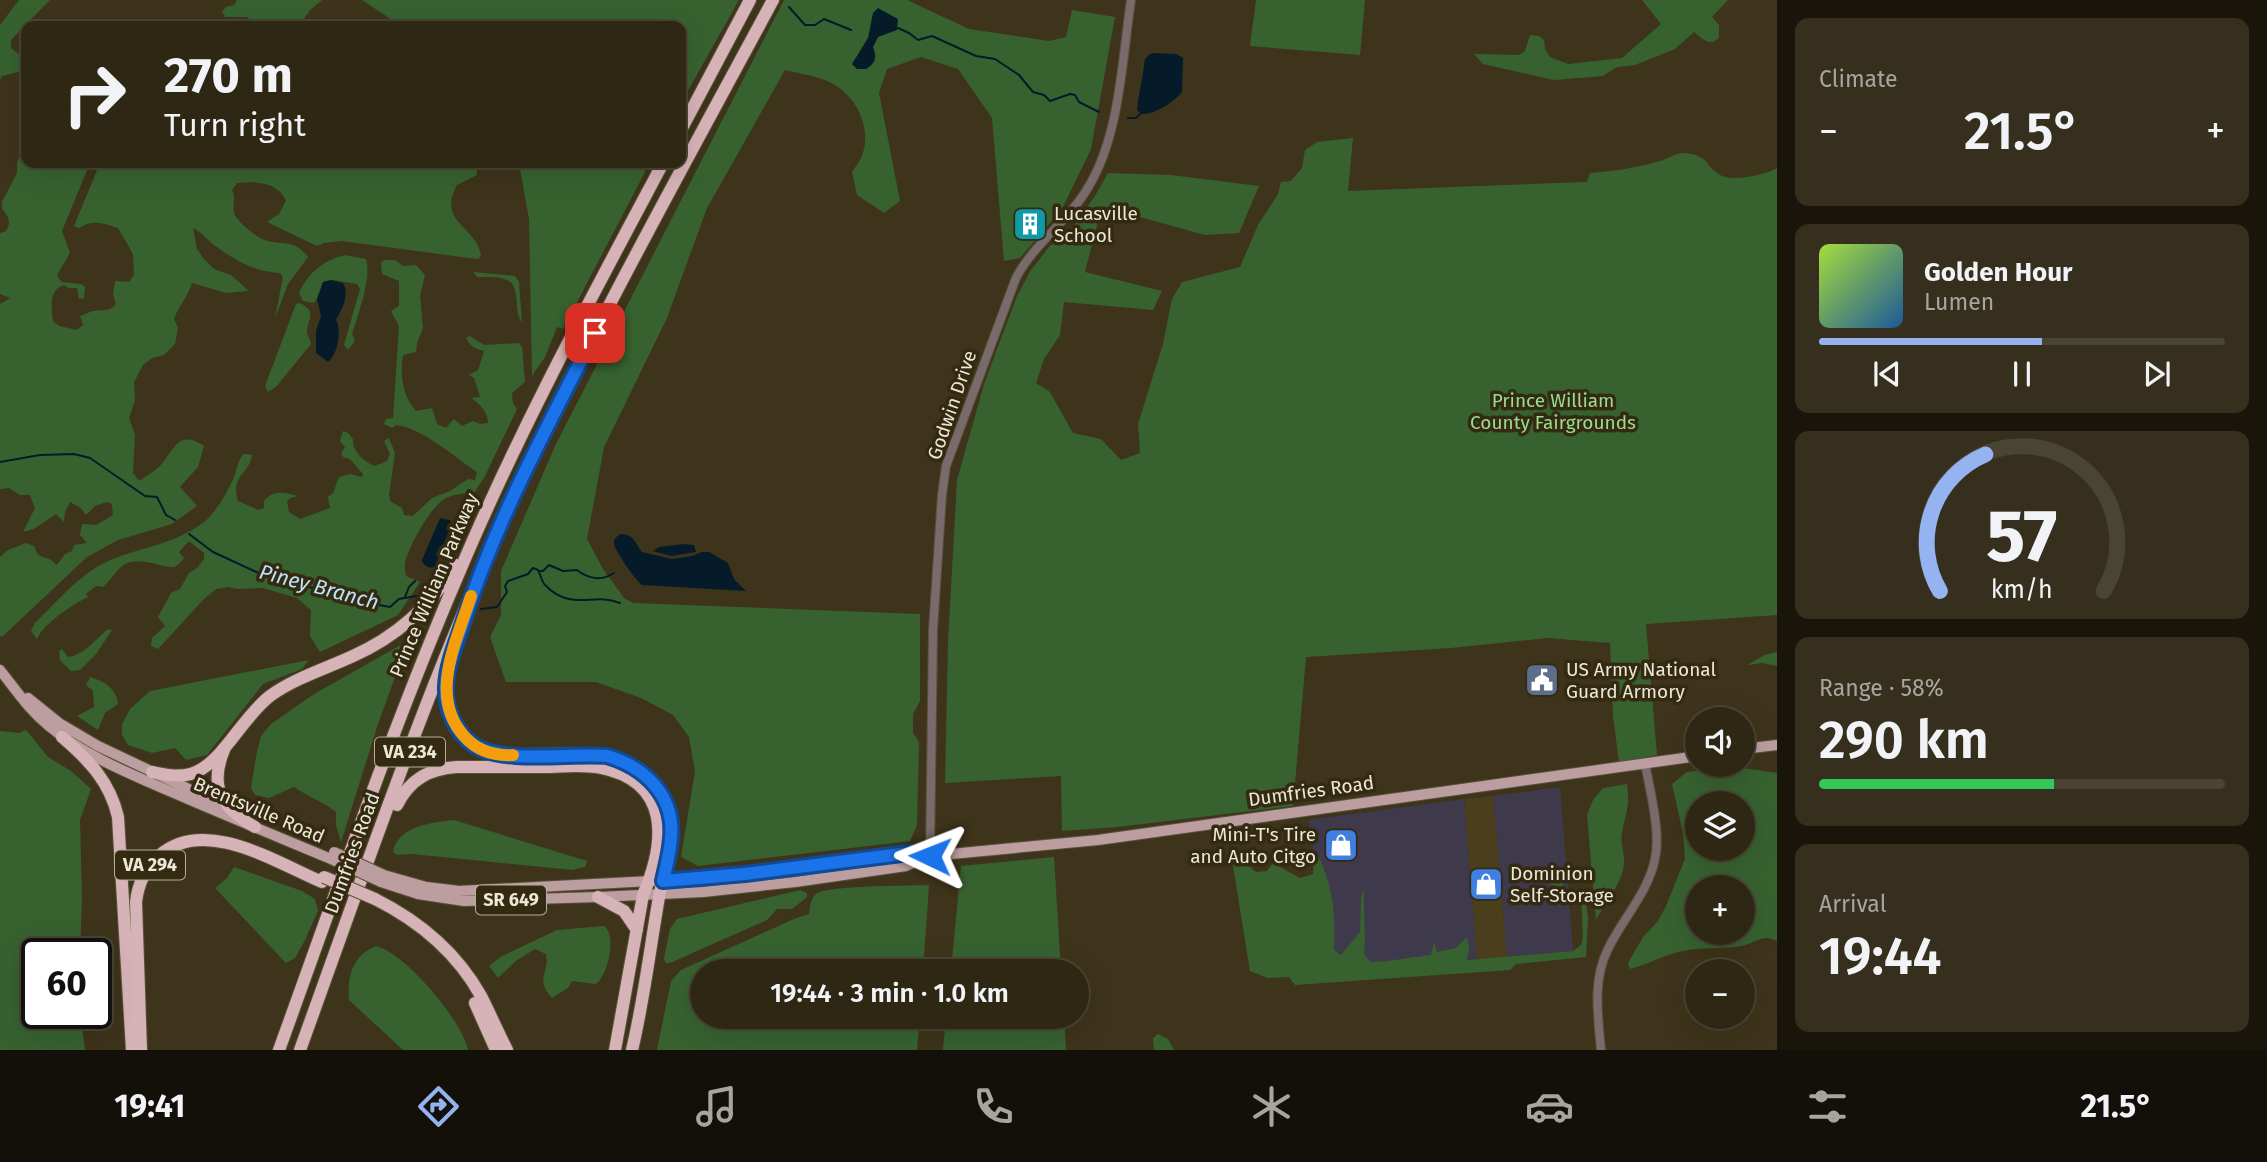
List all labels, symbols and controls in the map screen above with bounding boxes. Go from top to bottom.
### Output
text: 270 m [164,46,293,105]
icon: right [49,49,140,140]
text: Climate [1819,65,1898,93]
text: 21.5° [1964,100,2080,163]
text: Turn right [164,106,306,144]
text: − [1819,108,1838,154]
text: + [2206,108,2225,154]
place label: Lucasville School [1054,202,1138,247]
building icon: Lucasville School [1011,205,1049,243]
text: Golden Hour [1924,257,2072,288]
text: Lumen [1924,288,1994,316]
pin [565,303,625,363]
icon: arrive [576,314,614,352]
street label: Godwin Drive [923,347,981,463]
icon: previous [1868,355,1906,393]
icon: pause [2003,355,2041,393]
icon: next [2138,355,2176,393]
park label: Prince William County Fairgrounds [1470,389,1636,434]
street label: Prince William Parkway [385,489,484,681]
text: 57 [1986,493,2058,580]
water label: Piney Branch [256,559,382,615]
text: km/h [1991,575,2053,605]
place label: US Army National Guard Armory [1566,658,1716,703]
public building icon: US Army National Guard Armory [1523,661,1561,699]
text: Range · 58% [1819,674,1944,702]
map controls [1685,707,1755,1029]
button: sound [1685,707,1755,777]
text: 290 km [1819,709,1989,772]
road number: VA 234 [375,738,445,766]
street label: Dumfries Road [1247,771,1375,811]
street label: Brentsville Road [190,772,328,848]
street label: Dumfries Road [320,790,384,916]
button: layers [1685,791,1755,861]
position arrow [893,819,967,893]
place label: Mini-T's Tire and Auto Citgo [1190,823,1316,868]
shop icon: Mini-T's Tire and Auto Citgo [1322,826,1360,864]
road number: VA 294 [115,850,185,880]
place label: Dominion Self-Storage [1510,862,1614,907]
shop icon: Dominion Self-Storage [1467,865,1505,903]
button: + [1685,875,1755,945]
road number: SR 649 [476,886,546,915]
text: Arrival [1819,890,1886,918]
text: 19:44 [1819,925,1942,988]
speed limit sign: 60 [21,938,112,1029]
button: − [1685,959,1755,1029]
text: 19:44 · 3 min · 1.0 km [770,978,1009,1009]
icon: directions [414,1082,463,1131]
icon: music [692,1082,741,1131]
icon: phone [969,1082,1018,1131]
icon: climate [1247,1082,1296,1131]
icon: car [1525,1082,1574,1131]
icon: filters [1803,1082,1852,1131]
text: 19:41 [114,1087,185,1125]
text: 21.5° [2080,1087,2153,1125]

